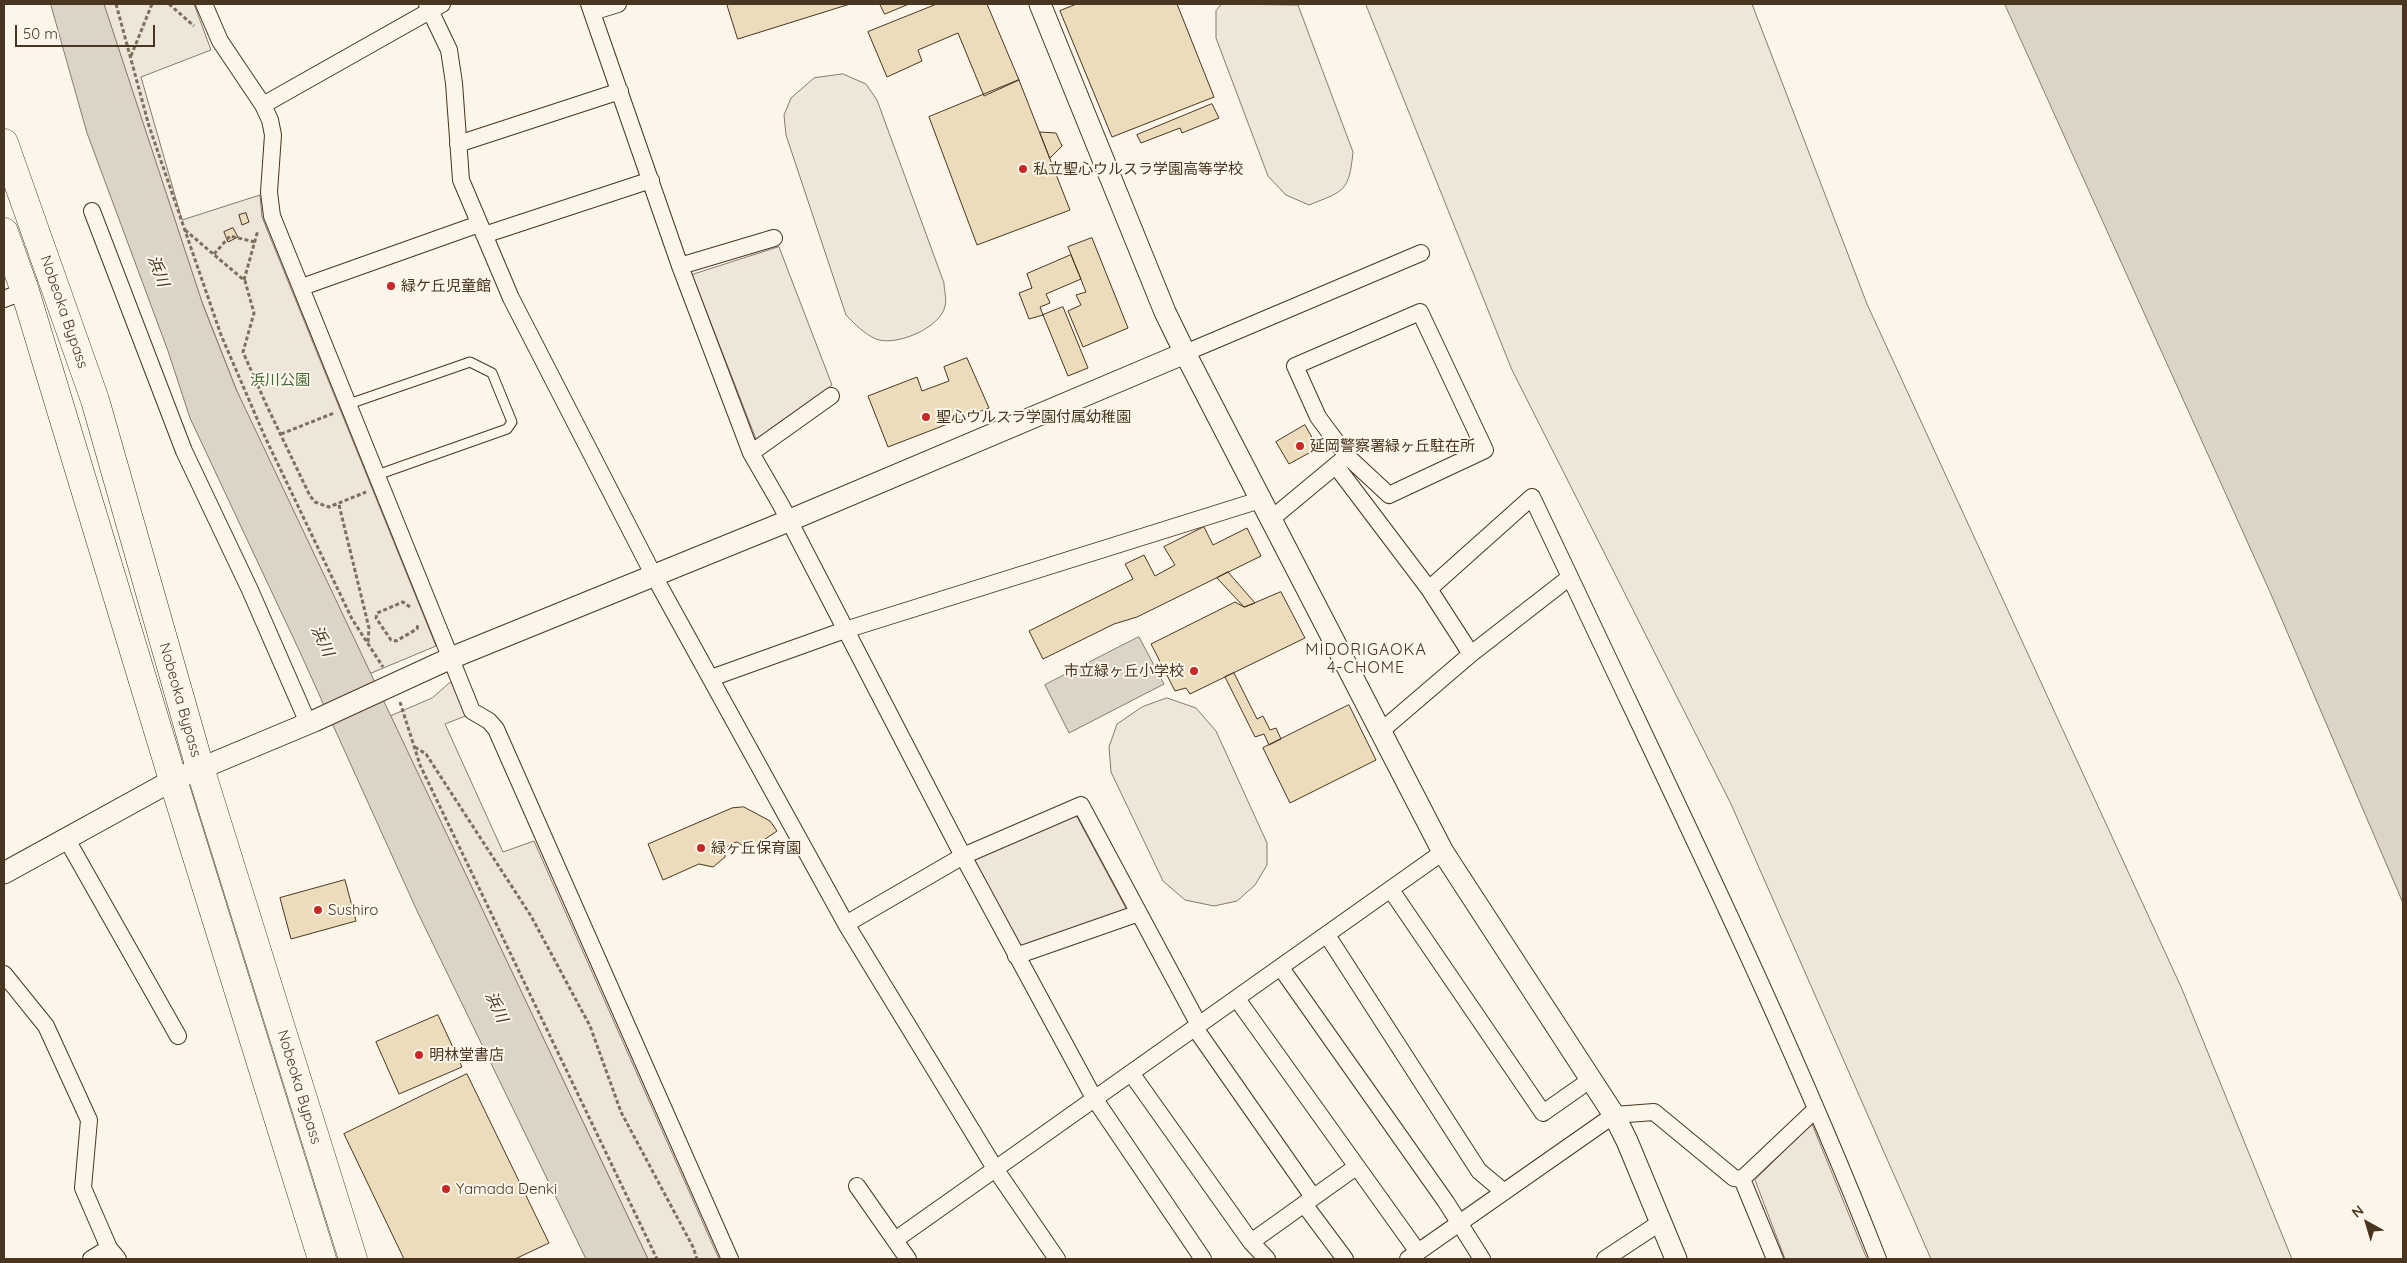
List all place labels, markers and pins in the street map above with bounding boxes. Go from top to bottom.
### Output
place label: 私立聖心ウルスラ学園高等学校 [1033,160,1243,178]
marker: 私立聖心ウルスラ学園高等学校 [1017,163,1029,175]
place label: 緑ケ丘児童館 [401,277,491,295]
marker: 緑ケ丘児童館 [385,280,397,292]
place label: 聖心ウルスラ学園付属幼稚園 [936,408,1131,426]
marker: 聖心ウルスラ学園付属幼稚園 [920,411,932,423]
place label: 延岡警察署緑ヶ丘駐在所 [1310,437,1475,455]
marker: 延岡警察署緑ヶ丘駐在所 [1294,440,1306,452]
place label: 市立緑ヶ丘小学校 [1064,662,1184,680]
marker: 市立緑ヶ丘小学校 [1188,665,1200,677]
place label: 緑ヶ丘保育園 [711,839,801,857]
marker: 緑ヶ丘保育園 [695,842,707,854]
place label: Sushiro [328,901,378,919]
marker: Sushiro [312,904,324,916]
place label: 明林堂書店 [429,1046,504,1064]
marker: 明林堂書店 [413,1049,425,1061]
place label: Yamada Denki [456,1180,557,1198]
marker: Yamada Denki [440,1183,452,1195]

